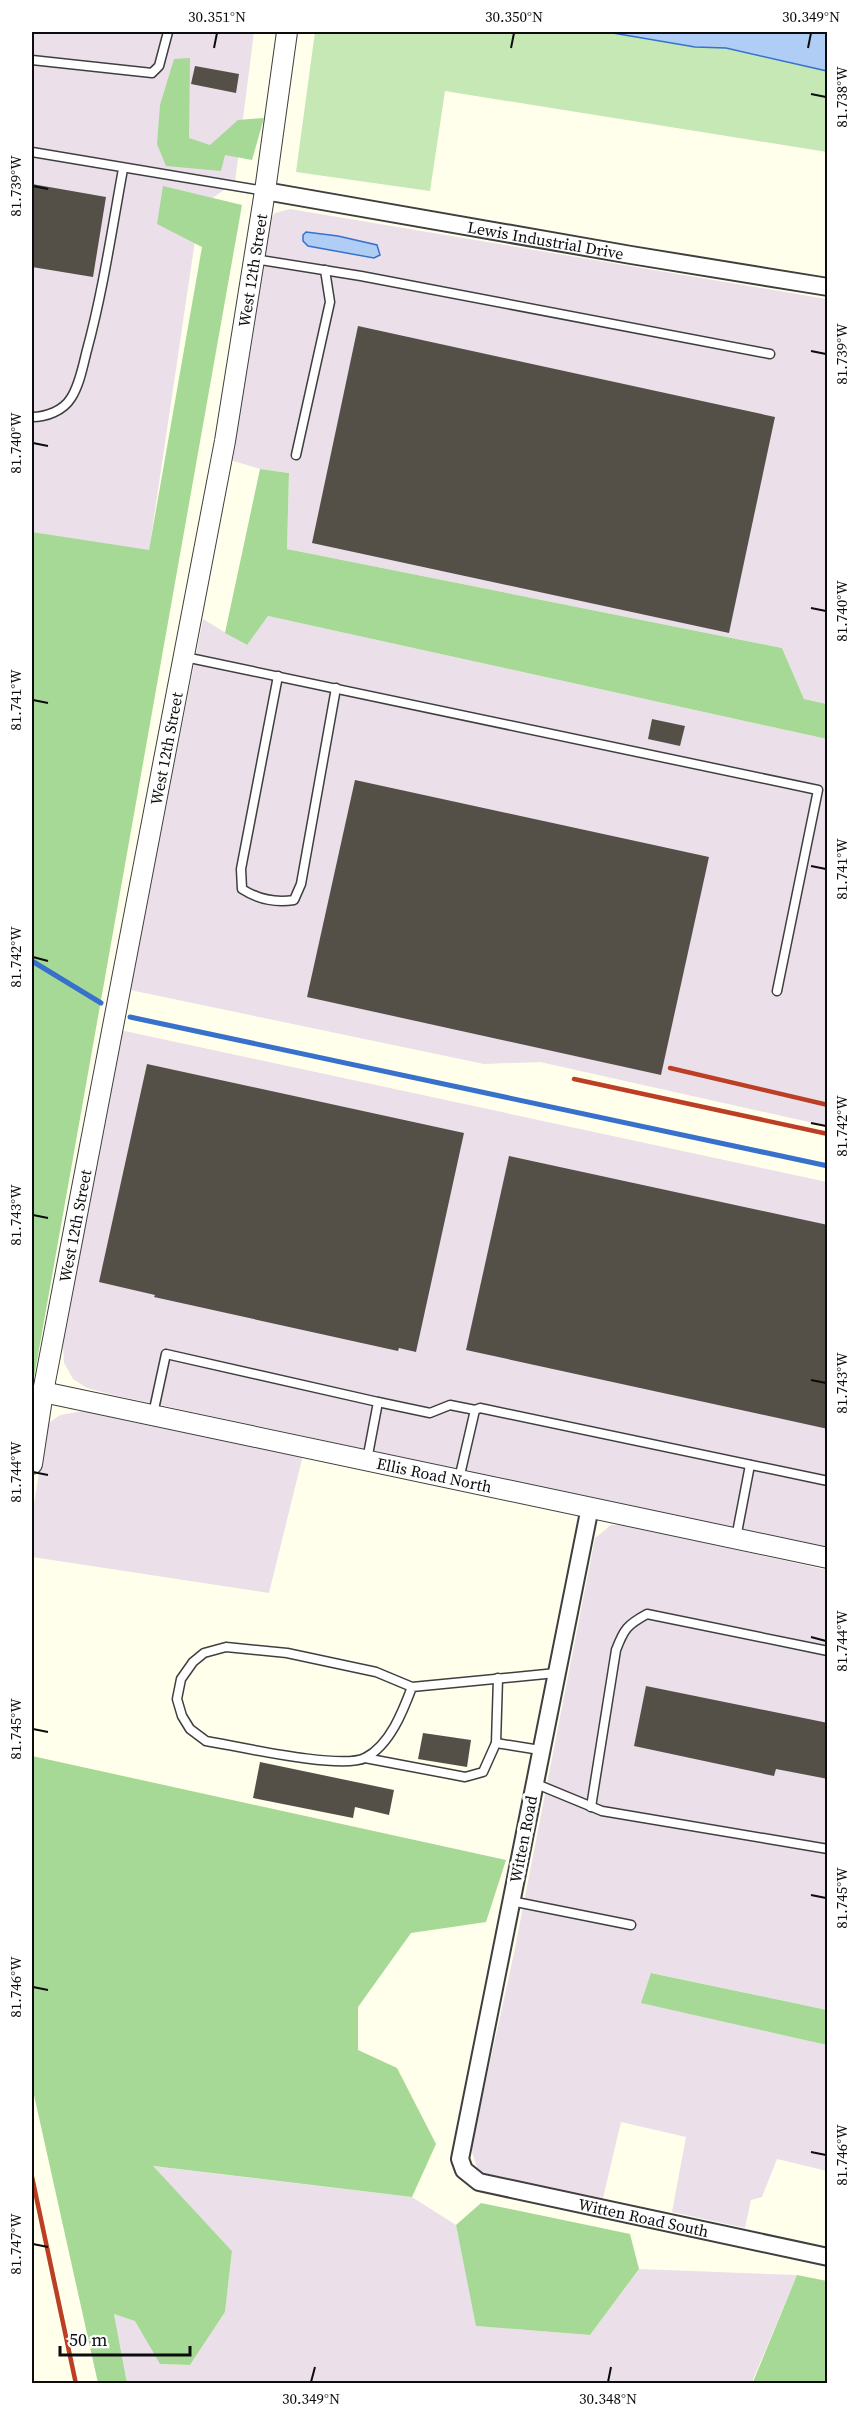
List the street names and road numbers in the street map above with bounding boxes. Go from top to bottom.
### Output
street label: West 12th Street [232,211,272,328]
street label: Lewis Industrial Drive [466,216,626,265]
street label: West 12th Street [145,690,188,807]
street label: West 12th Street [53,1167,96,1284]
street label: Ellis Road North [375,1452,494,1498]
street label: Witten Road [504,1794,542,1884]
street label: Witten Road South [576,2193,711,2242]

